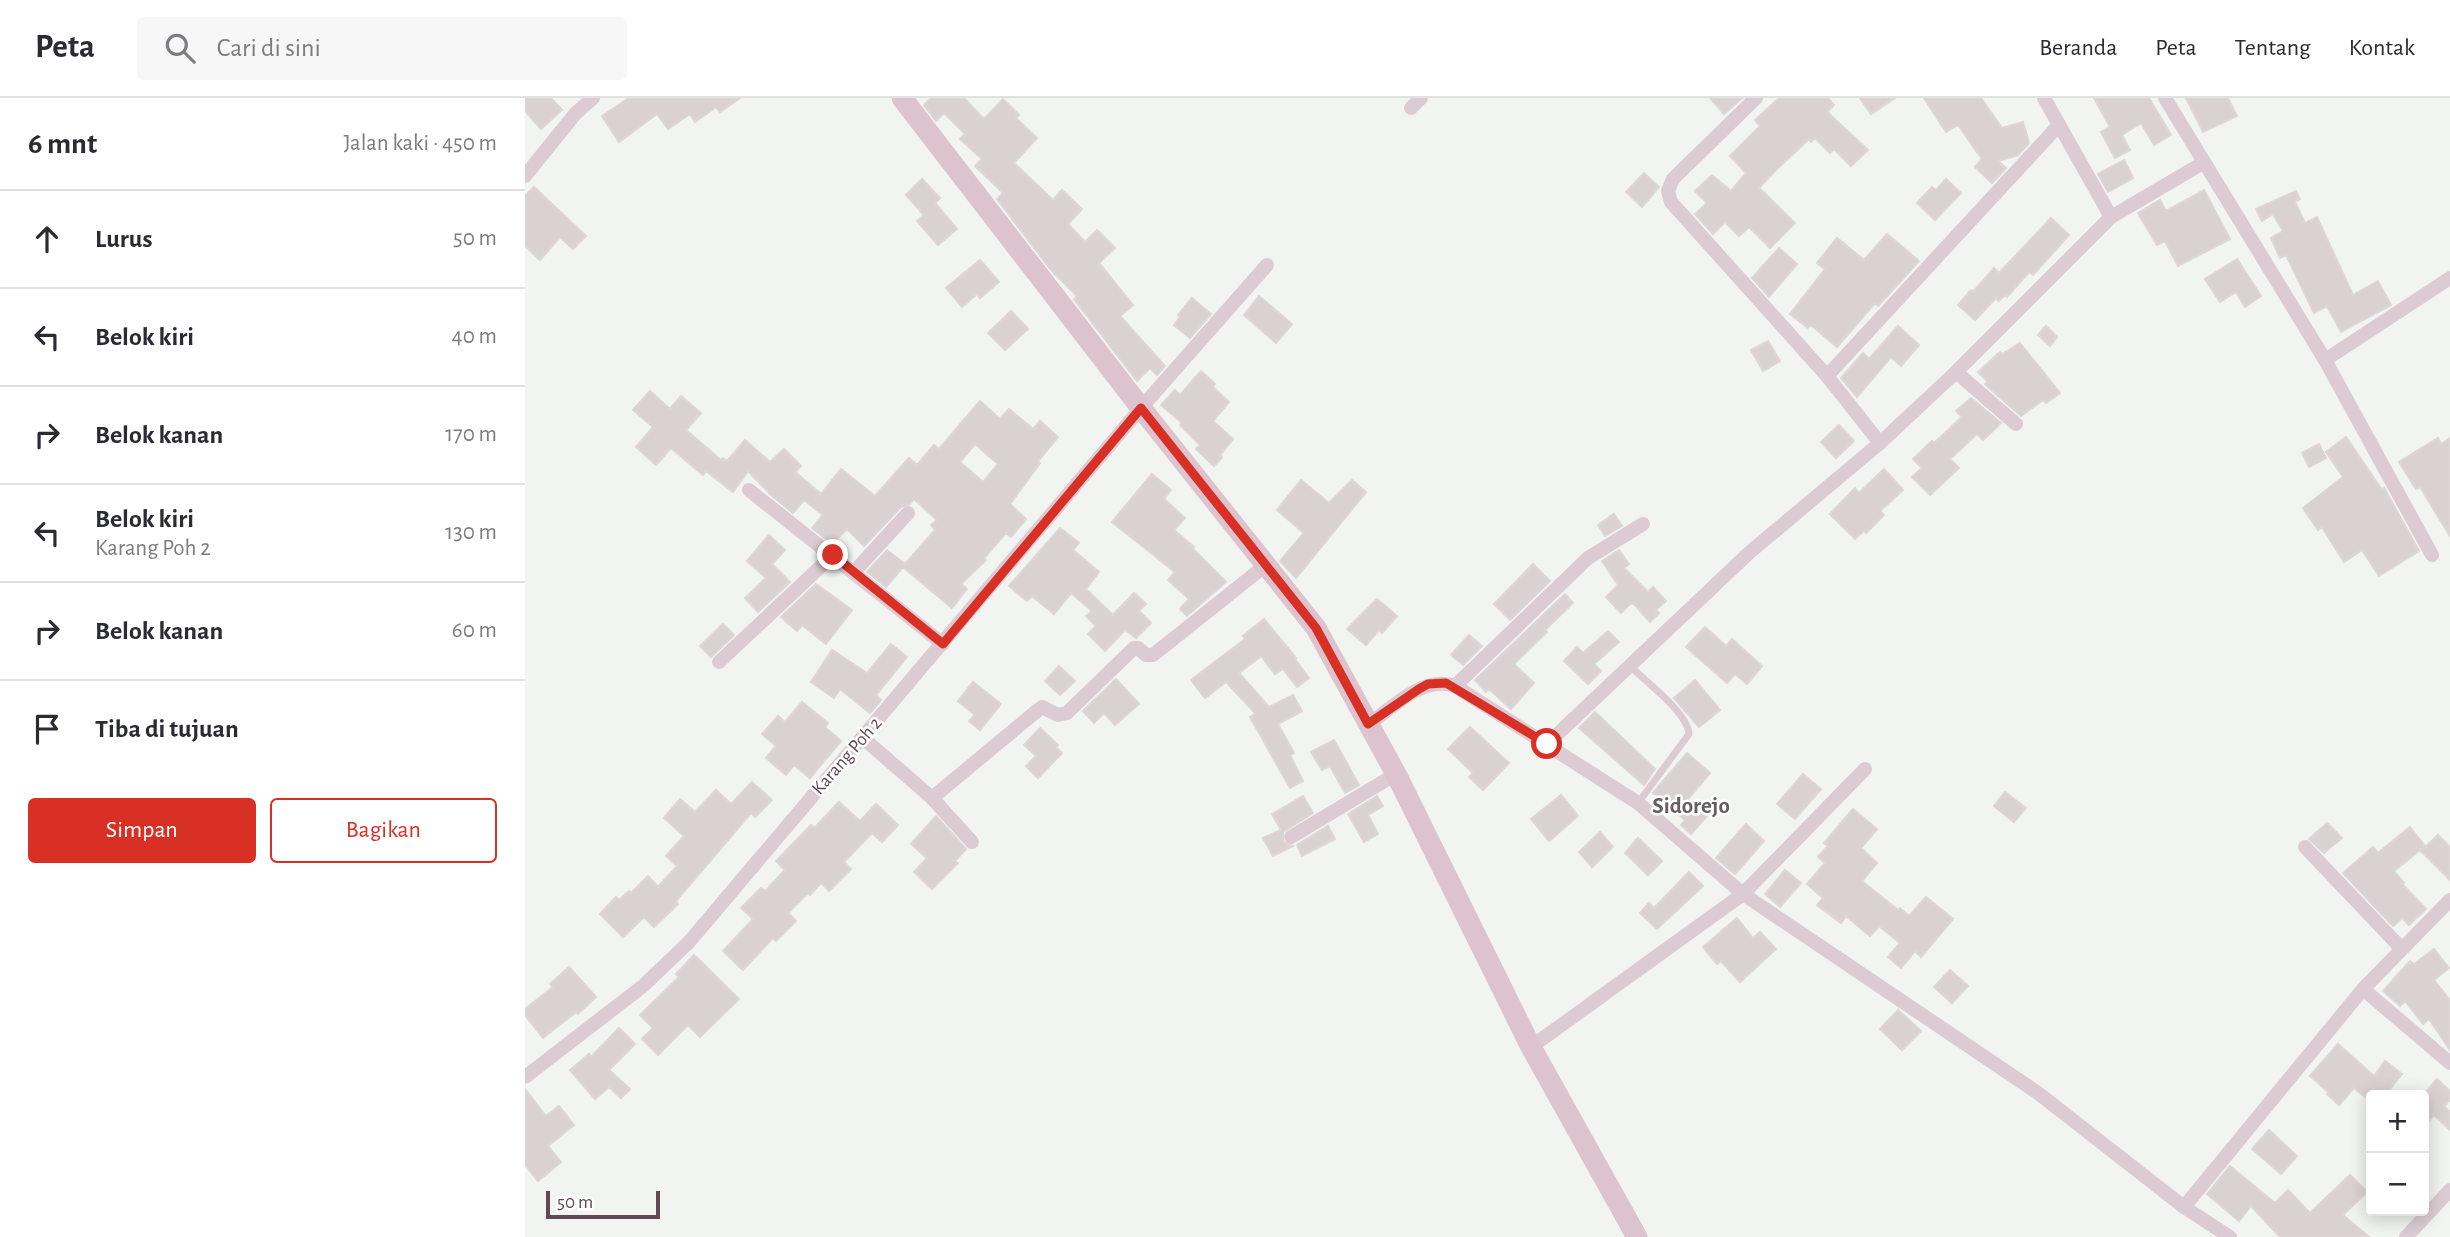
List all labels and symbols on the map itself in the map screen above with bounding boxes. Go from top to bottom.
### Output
route end [817,539,848,570]
street label: Karang Poh 2 [808,713,886,798]
route start [1531,728,1562,759]
district label: Sidorejo [1652,795,1730,818]
scale bar [546,1188,660,1220]

